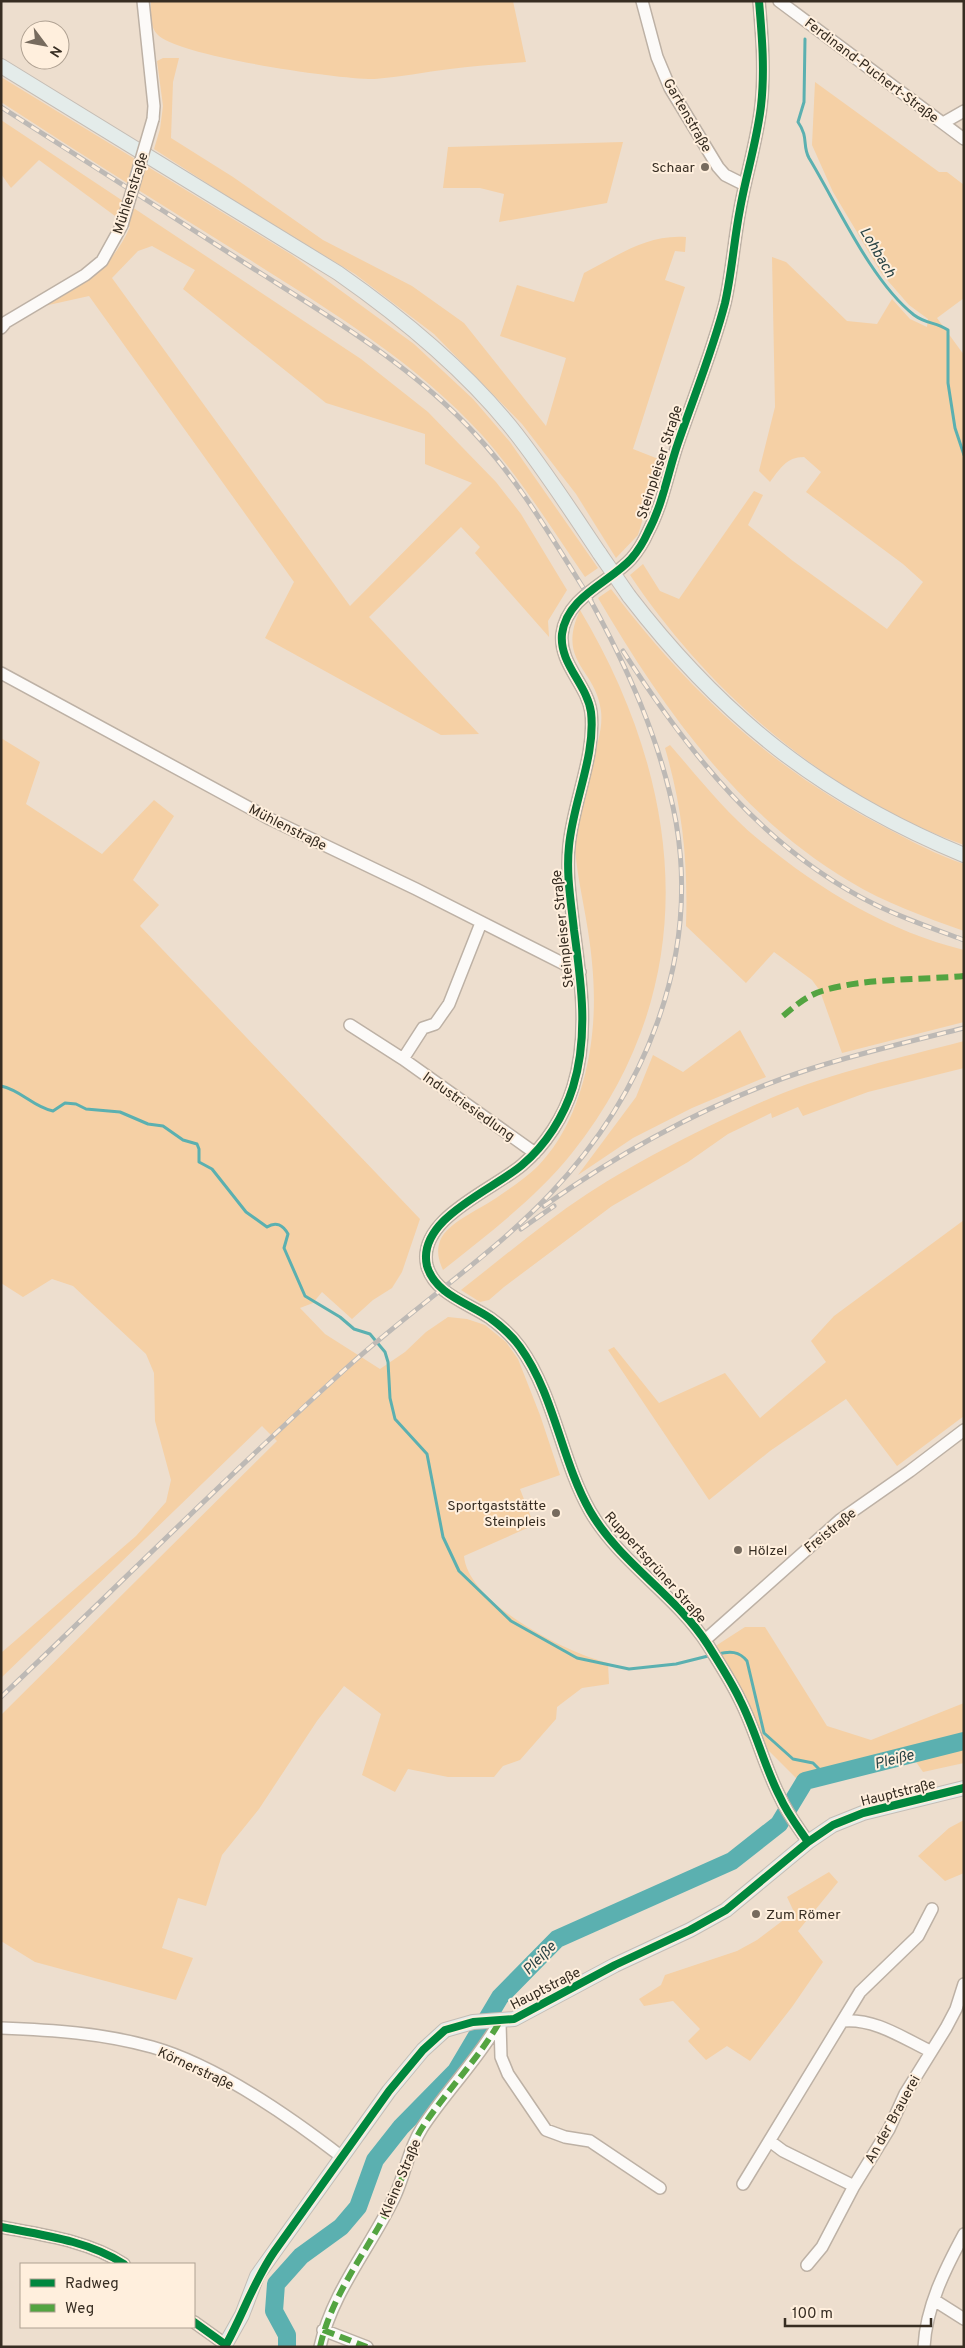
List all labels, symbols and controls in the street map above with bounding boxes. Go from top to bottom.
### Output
street label: Ferdinand-Puchert-Straße [801,15,942,127]
north arrow [20,20,70,70]
text: N [45,42,65,60]
street label: Gartenstraße [659,76,715,156]
street label: Mühlenstraße [110,150,153,237]
place label: Schaar [651,160,696,177]
marker: Schaar [699,161,711,173]
water label: Lohbach [854,224,899,281]
street label: Steinpleiser Straße [634,403,687,522]
street label: Mühlenstraße [246,801,329,855]
street label: Steinpleiser Straße [549,869,578,989]
street label: Industriesiedlung [419,1069,518,1145]
place label: Sportgaststätte Steinpleis [447,1498,546,1531]
street label: Freistraße [802,1505,860,1557]
marker: Sportgaststätte Steinpleis [550,1507,562,1519]
street label: Ruppertsgrüner Straße [600,1509,710,1627]
place label: Hölzel [748,1543,787,1560]
marker: Hölzel [732,1544,744,1556]
water label: Pleiße [873,1746,916,1775]
street label: Hauptstraße [859,1776,938,1811]
place label: Zum Römer [766,1907,841,1924]
marker: Zum Römer [750,1908,762,1920]
water label: Pleiße [519,1938,561,1980]
street label: Hauptstraße [508,1964,584,2014]
street label: Körnerstraße [155,2044,236,2094]
street label: An der Brauerei [862,2073,925,2167]
street label: Kleine Straße [377,2137,426,2220]
legend [20,2263,195,2328]
text: Radweg [65,2275,119,2294]
scale bar [785,2296,931,2328]
text: Weg [65,2300,94,2319]
text: 100 m [792,2305,833,2324]

